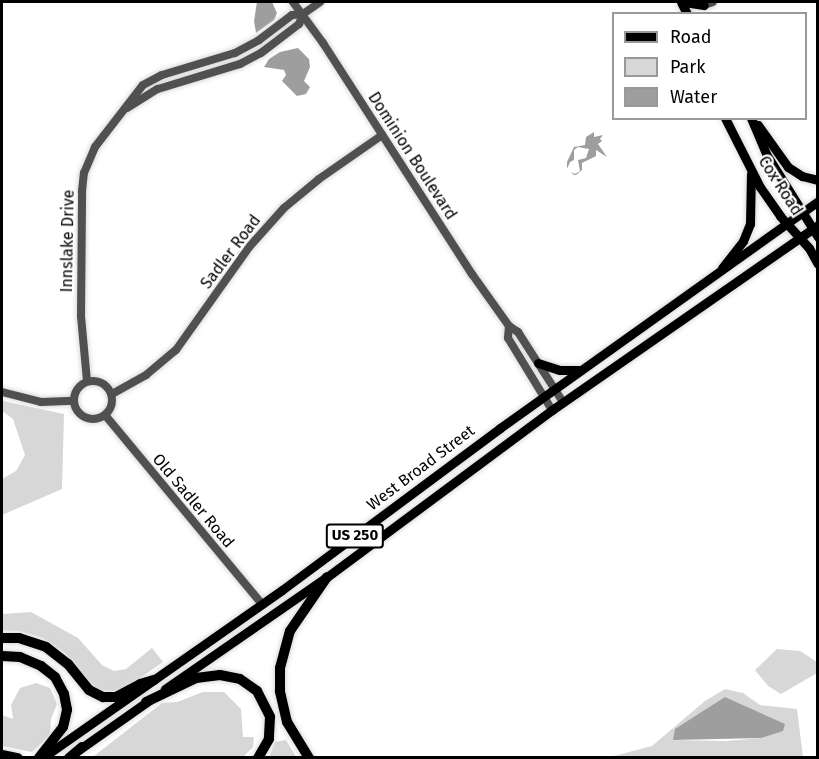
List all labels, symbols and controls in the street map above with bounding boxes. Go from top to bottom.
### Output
legend [612,12,807,120]
text: Road [670,26,712,48]
text: Park [670,56,705,78]
text: Water [670,86,717,108]
street label: Dominion Boulevard [364,89,460,223]
street label: Cox Road [754,153,806,219]
street label: Innslake Drive [58,189,78,293]
street label: Sadler Road [197,211,265,293]
street label: West Broad Street [363,421,479,515]
street label: Old Sadler Road [148,450,238,552]
road number: US 250 [325,524,385,548]

